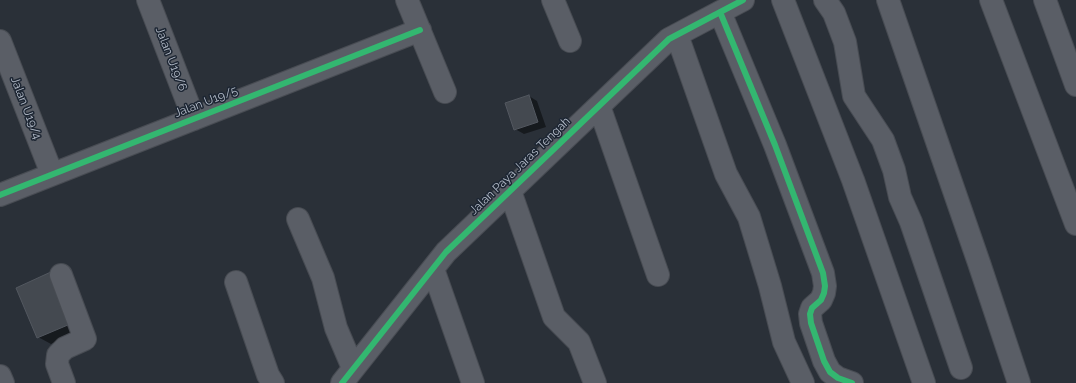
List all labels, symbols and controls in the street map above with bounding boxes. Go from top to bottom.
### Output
street label: Jalan U19/6 [152,25,190,93]
street label: Jalan U19/4 [7,75,45,141]
street label: Jalan U19/5 [172,83,240,121]
street label: Jalan Paya Jaras Tengah [467,114,573,218]

